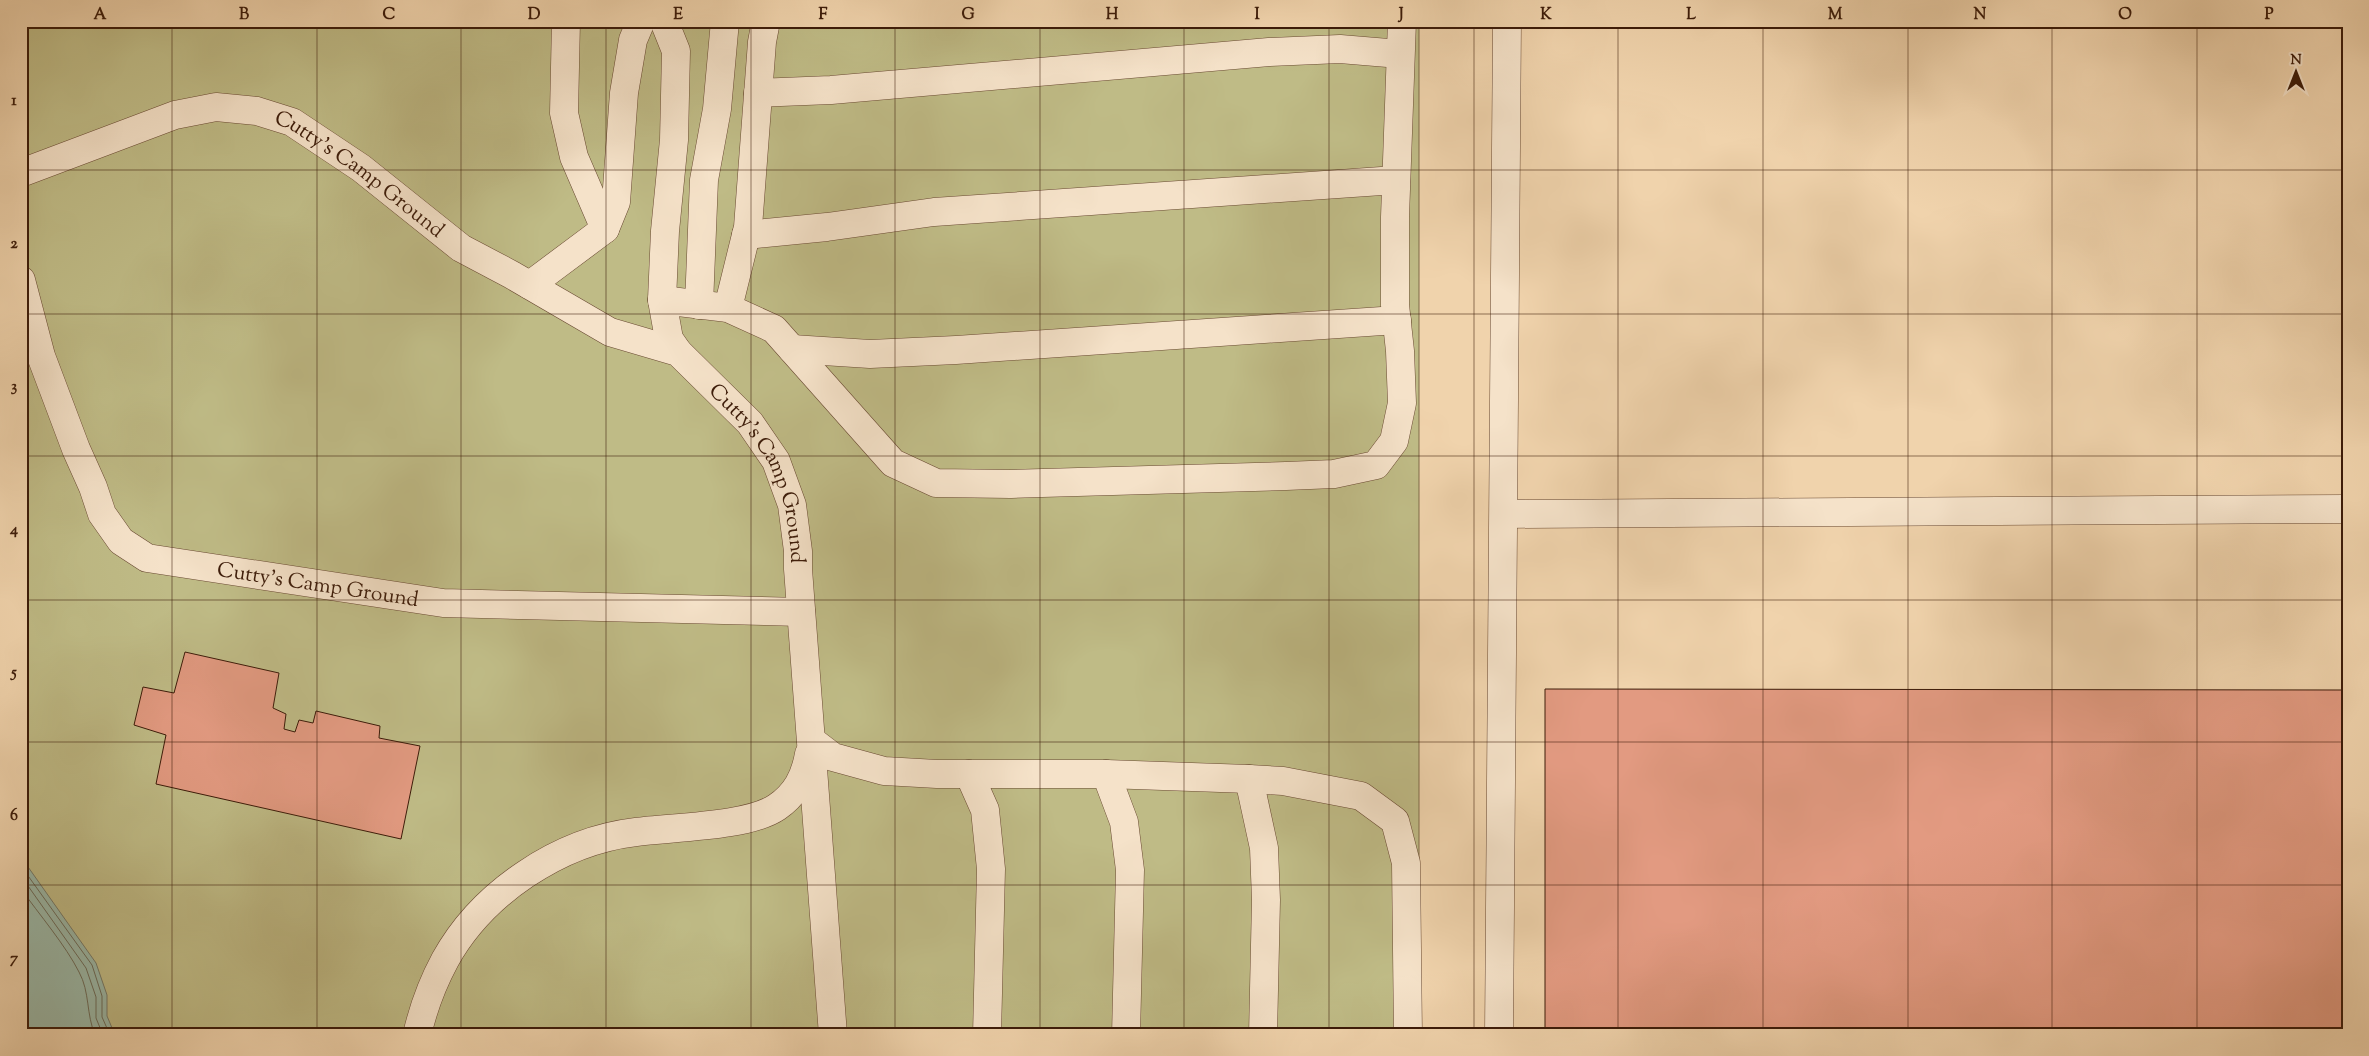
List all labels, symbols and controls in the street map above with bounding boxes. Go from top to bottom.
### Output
text: A [94,4,107,27]
text: B [239,4,249,27]
text: C [383,4,396,27]
text: D [528,4,541,27]
text: E [673,4,683,27]
text: F [819,4,828,27]
text: G [961,4,975,27]
text: H [1106,4,1119,27]
text: I [1254,4,1260,27]
text: J [1397,4,1404,27]
text: K [1540,4,1552,27]
text: L [1686,4,1696,27]
text: M [1828,4,1843,27]
text: N [1974,4,1987,27]
text: O [2118,4,2132,27]
text: P [2264,4,2274,27]
north arrow [2272,48,2322,98]
text: N [2290,51,2302,71]
text: 1 [11,90,17,113]
street label: Cutty's Camp Ground [271,104,450,246]
text: 2 [10,233,18,256]
text: 3 [11,376,18,399]
street label: Cutty's Camp Ground [701,377,811,563]
text: 4 [9,519,18,542]
street label: Cutty's Camp Ground [215,556,421,616]
text: 5 [9,662,17,685]
text: 6 [10,805,18,828]
text: 7 [10,948,19,971]

